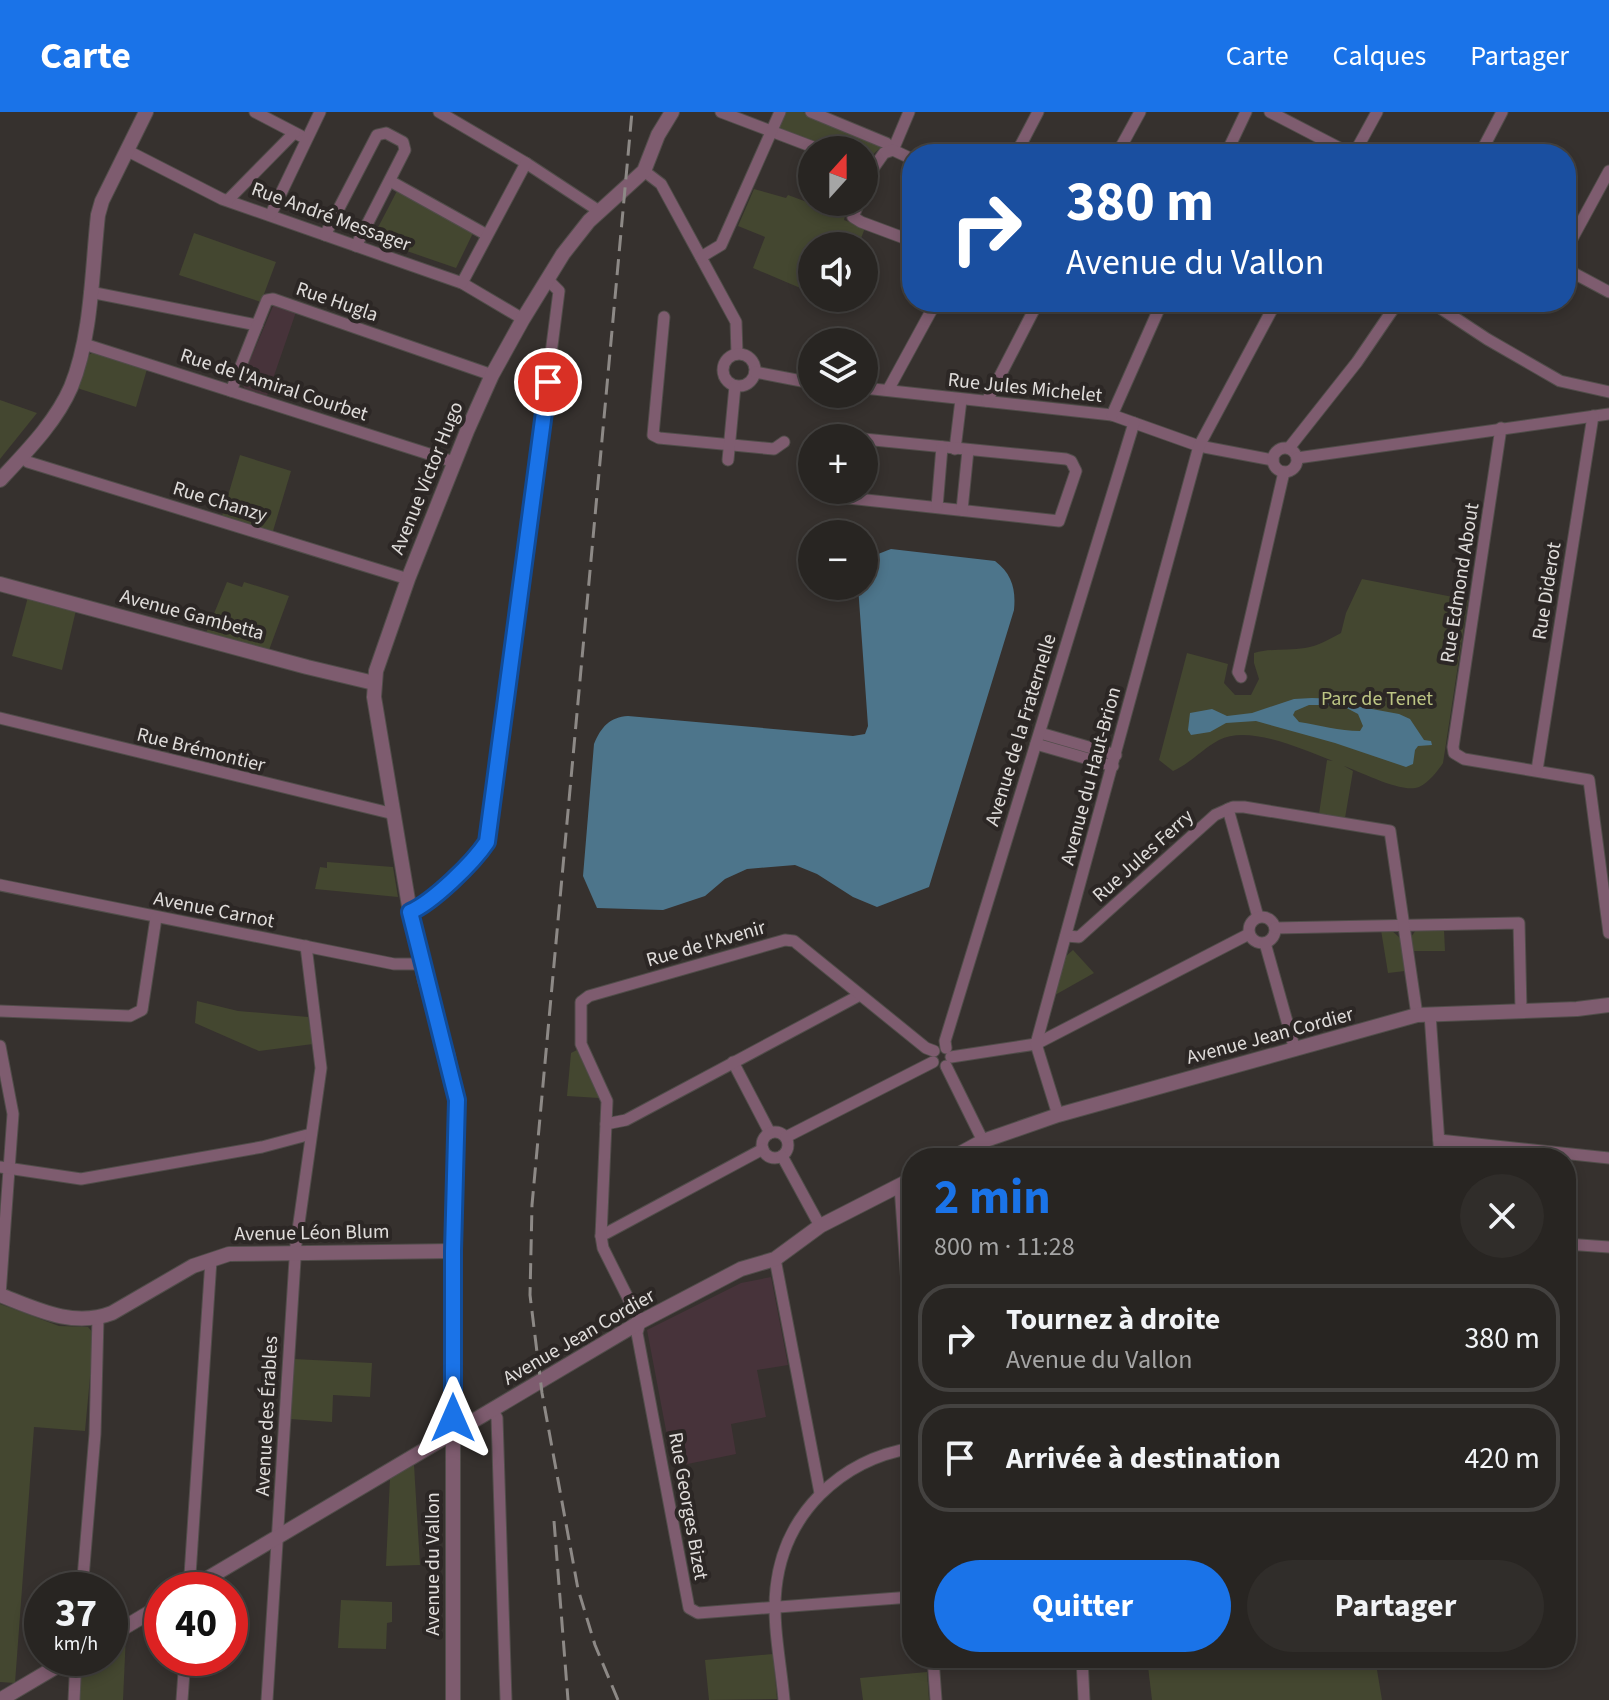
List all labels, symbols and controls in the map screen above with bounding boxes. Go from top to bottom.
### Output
text: Carte [40,29,131,83]
text: Carte [1226,36,1289,76]
text: Calques [1333,36,1426,76]
text: Partager [1470,36,1569,76]
north arrow [798,136,878,216]
map controls [798,136,878,600]
text: 380 m [1066,163,1214,242]
street label: Rue André Messager [247,175,415,259]
icon: right [934,176,1038,280]
button: sound [798,232,878,312]
text: Avenue du Vallon [1066,237,1324,288]
street label: Rue Hugla [292,275,382,329]
button: layers [798,328,878,408]
street label: Rue de l'Amiral Courbet [177,341,372,429]
pin [514,348,582,416]
icon: arrive [526,360,570,404]
street label: Rue Jules Michelet [946,366,1104,410]
street label: Avenue Victor Hugo [384,397,470,559]
button: + [798,424,878,504]
street label: Rue Chanzy [169,474,271,530]
street label: Rue Edmond About [1434,501,1486,665]
button: − [798,520,878,600]
street label: Rue Diderot [1525,540,1569,642]
street label: Avenue Gambetta [117,582,267,648]
street label: Avenue de la Fraternelle [978,630,1064,830]
street label: Avenue du Haut-Brion [1054,684,1128,868]
park label: Parc de Tenet [1321,685,1433,713]
street label: Rue Brémontier [134,721,268,780]
street label: Rue Jules Ferry [1086,803,1200,909]
street label: Avenue Carnot [151,885,277,935]
street label: Rue de l'Avenir [643,914,769,974]
street label: Avenue Jean Cordier [1183,1000,1357,1072]
text: 2 min [934,1164,1051,1232]
button: close [1460,1174,1544,1258]
street label: Avenue Léon Blum [234,1218,390,1248]
text: 800 m · 11:28 [934,1228,1075,1265]
street label: Avenue Jean Cordier [498,1282,660,1392]
text: Tournez à droite [1006,1298,1220,1341]
icon: right [938,1316,982,1360]
text: 380 m [1464,1317,1540,1360]
street label: Avenue des Érables [249,1335,285,1497]
text: Avenue du Vallon [1006,1341,1193,1378]
position arrow [411,1376,495,1460]
street label: Rue Georges Bizet [661,1430,715,1582]
icon: arrive [938,1436,982,1480]
text: Arrivée à destination [1006,1437,1281,1480]
text: 420 m [1464,1437,1540,1480]
street label: Avenue du Vallon [419,1492,447,1636]
button: Quitter [934,1560,1231,1652]
button: Partager [1247,1560,1544,1652]
speed limit sign: 40 [144,1572,248,1676]
text: 37 [55,1585,97,1642]
text: km/h [54,1630,98,1658]

